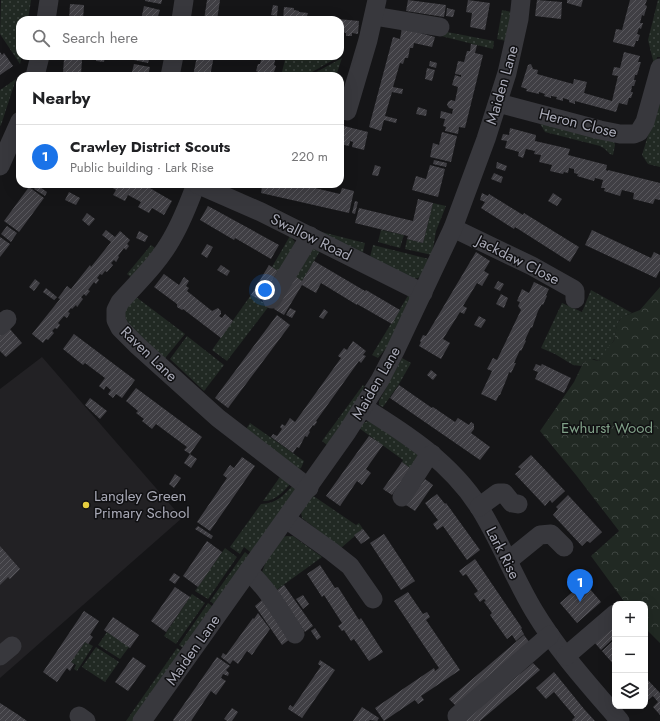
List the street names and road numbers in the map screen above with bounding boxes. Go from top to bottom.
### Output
street label: Maiden Lane [480,43,524,127]
street label: Heron Close [537,103,620,143]
street label: Swallow Road [267,208,355,266]
street label: Jackdaw Close [471,229,564,291]
street label: Raven Lane [116,321,183,387]
street label: Maiden Lane [346,342,406,424]
street label: Lark Rise [480,523,526,583]
street label: Maiden Lane [161,610,226,690]

